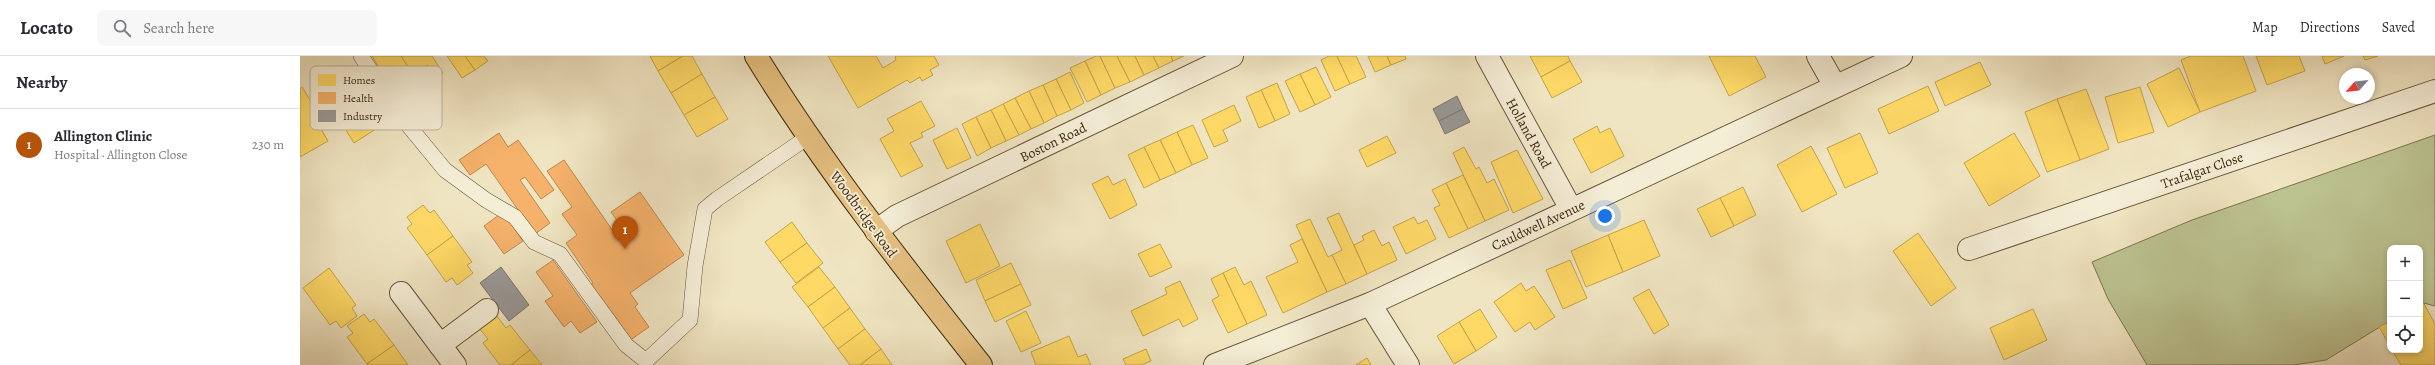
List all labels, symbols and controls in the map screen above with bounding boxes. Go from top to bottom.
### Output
search box [97,10,377,46]
text: Locato [20,15,73,41]
icon: search [111,17,133,39]
text: Search here [143,18,215,38]
text: Map [2252,18,2278,37]
text: Directions [2300,18,2360,37]
text: Saved [2382,18,2415,37]
legend [310,66,442,130]
north arrow [2339,68,2375,104]
text: Nearby [16,71,67,94]
text: Homes [343,73,375,88]
text: Health [343,91,373,106]
street label: Holland Road [1501,95,1556,172]
text: Industry [343,109,382,124]
street label: Boston Road [1017,118,1090,167]
text: Allington Clinic [54,126,152,146]
text: 1 [27,136,31,153]
text: 230 m [252,136,284,153]
text: Hospital · Allington Close [54,146,187,163]
street label: Trafalgar Close [2158,148,2246,193]
street label: Woodbridge Road [825,166,902,262]
street label: Cauldwell Avenue [1488,195,1588,255]
your location [1595,206,1615,226]
pin: 1 [612,216,638,249]
map controls [2387,245,2423,353]
button: + [2387,245,2423,281]
button: − [2387,281,2423,317]
button: locate [2387,317,2423,353]

